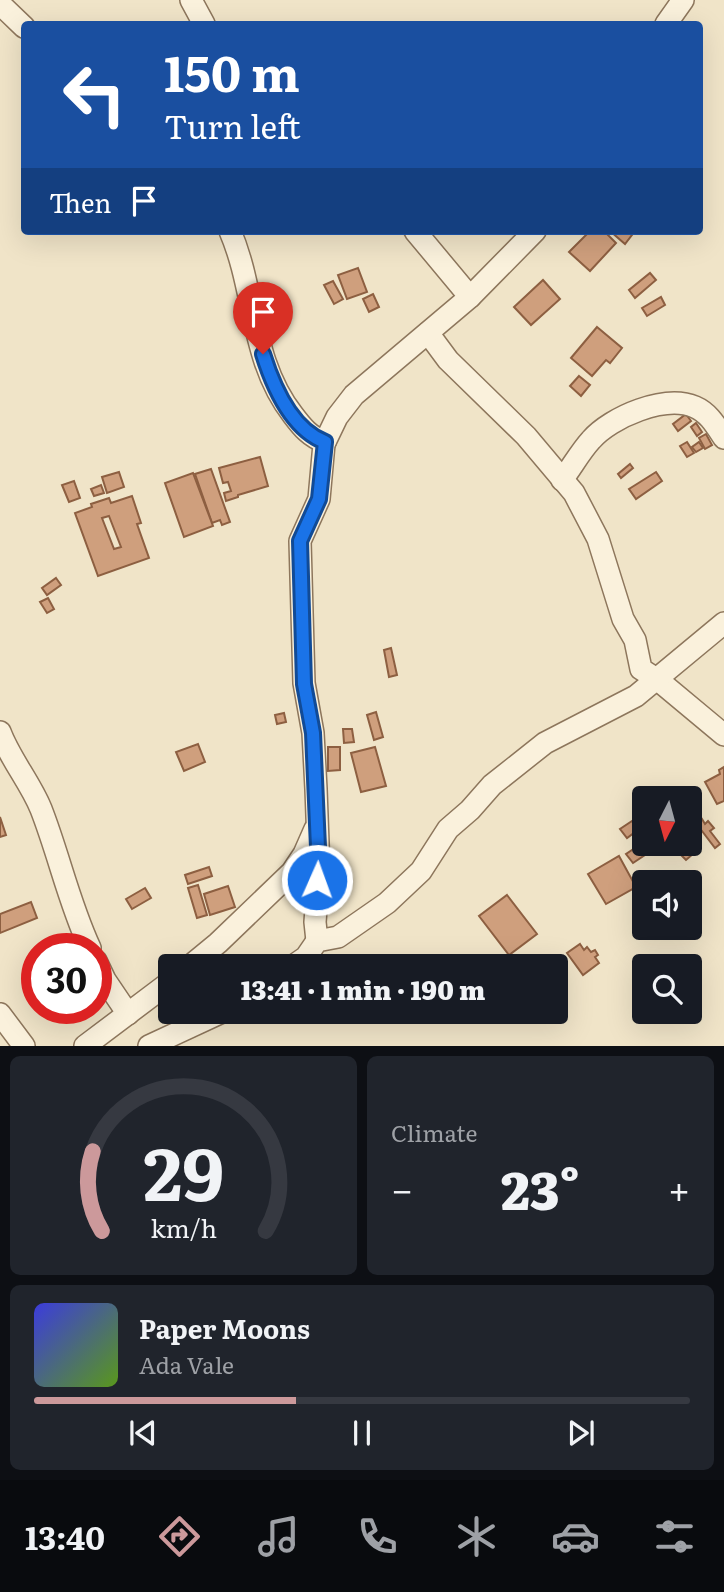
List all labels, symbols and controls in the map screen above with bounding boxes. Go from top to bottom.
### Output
text: 150 m [164,34,300,107]
icon: left [49,49,140,140]
text: Turn left [164,101,301,149]
text: Then [49,182,111,221]
icon: arrive [125,182,163,220]
pin [233,282,293,354]
icon: arrive [244,293,282,331]
north arrow [632,786,702,856]
map controls [632,786,702,1024]
position arrow [280,843,354,917]
button: sound [632,870,702,940]
speed limit sign: 30 [21,933,112,1024]
button: search [632,954,702,1024]
text: 13:41 · 1 min · 190 m [241,969,485,1008]
text: Climate [391,1115,477,1149]
text: 29 [143,1116,224,1224]
text: 23° [501,1149,580,1226]
text: − [391,1159,413,1216]
text: + [668,1159,690,1216]
text: km/h [150,1209,217,1246]
text: Paper Moons [139,1308,310,1347]
text: Ada Vale [139,1347,234,1381]
icon: previous [124,1414,162,1452]
icon: pause [343,1414,381,1452]
icon: next [562,1414,600,1452]
text: 13:40 [25,1512,105,1560]
icon: directions [155,1512,204,1561]
icon: music [254,1512,303,1561]
icon: phone [353,1512,402,1561]
icon: climate [452,1512,501,1561]
icon: car [551,1512,600,1561]
icon: filters [650,1512,699,1561]

